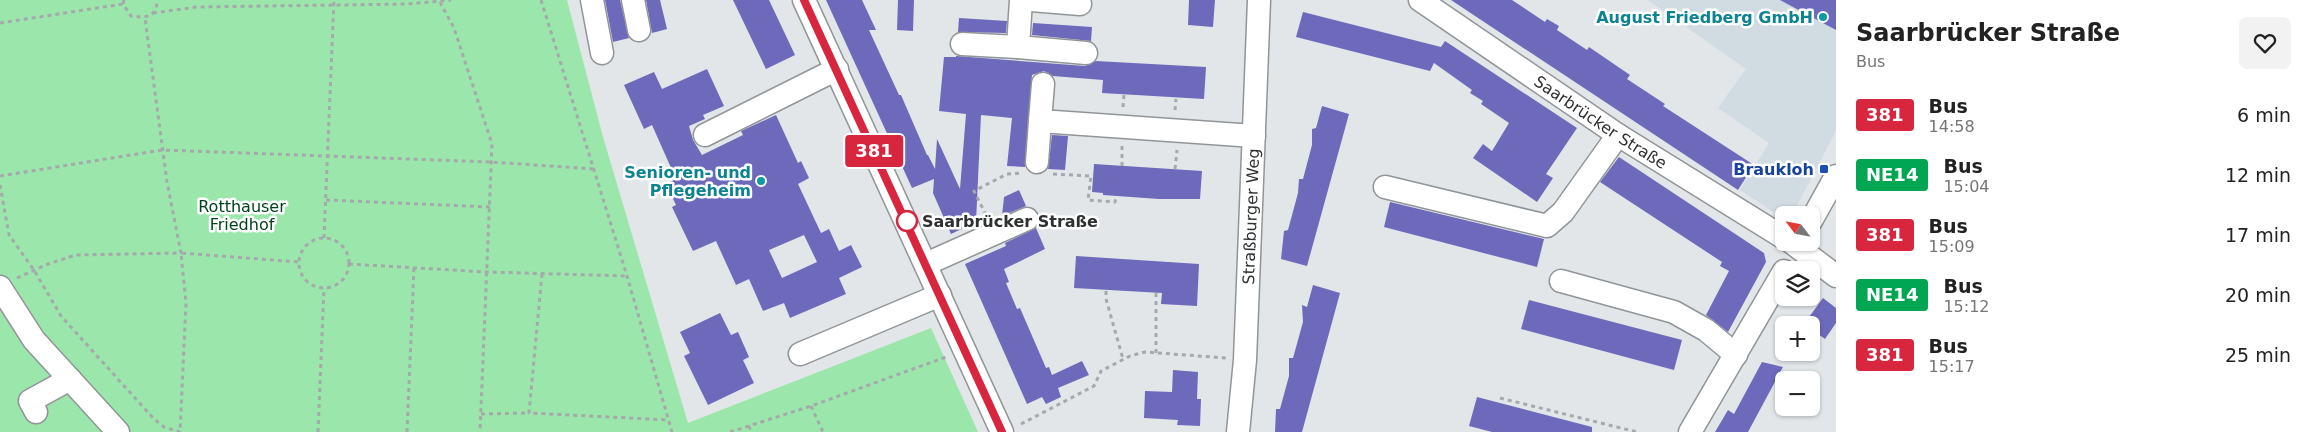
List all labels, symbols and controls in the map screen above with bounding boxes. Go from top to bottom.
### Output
place label: August Friedberg GmbH [1596,8,1813,27]
marker: August Friedberg GmbH [1817,11,1829,23]
button: heart [2239,17,2291,69]
text: Saarbrücker Straße [1856,19,2120,47]
text: Bus [1856,52,1885,71]
street label: Saarbrücker Straße [1531,71,1670,173]
text: Bus [1929,95,1968,117]
text: 381 [1866,104,1904,125]
text: 6 min [2237,104,2291,126]
text: 14:58 [1929,117,1975,136]
line badge: 381 [845,135,903,167]
text: 381 [855,140,893,161]
street label: Straßburger Weg [1238,148,1263,285]
text: Bus [1943,155,1983,177]
place label: Braukloh [1733,160,1814,179]
place label: Senioren- und Pflegeheim [624,163,751,200]
marker: Braukloh [1818,163,1830,175]
text: NE14 [1866,164,1918,185]
text: 12 min [2225,164,2291,186]
marker: Senioren- und Pflegeheim [755,175,767,187]
text: 15:04 [1943,177,1990,196]
park label: Rotthauser Friedhof [198,197,286,234]
north arrow [1775,206,1820,251]
map controls [1775,206,1820,416]
marker: Saarbrücker Straße [896,210,918,232]
place label: Saarbrücker Straße [922,212,1098,231]
text: Bus [1929,215,1968,237]
text: 381 [1866,224,1904,245]
text: 17 min [2225,224,2291,246]
text: 15:09 [1929,237,1975,256]
button: layers [1775,261,1820,306]
text: Bus [1943,275,1983,297]
text: NE14 [1866,284,1918,305]
text: 20 min [2225,284,2291,306]
text: 15:12 [1943,297,1990,316]
button: + [1775,316,1820,361]
text: Bus [1929,335,1968,357]
text: 381 [1866,344,1904,365]
text: 25 min [2225,344,2291,366]
text: 15:17 [1929,357,1975,376]
button: − [1775,371,1820,416]

